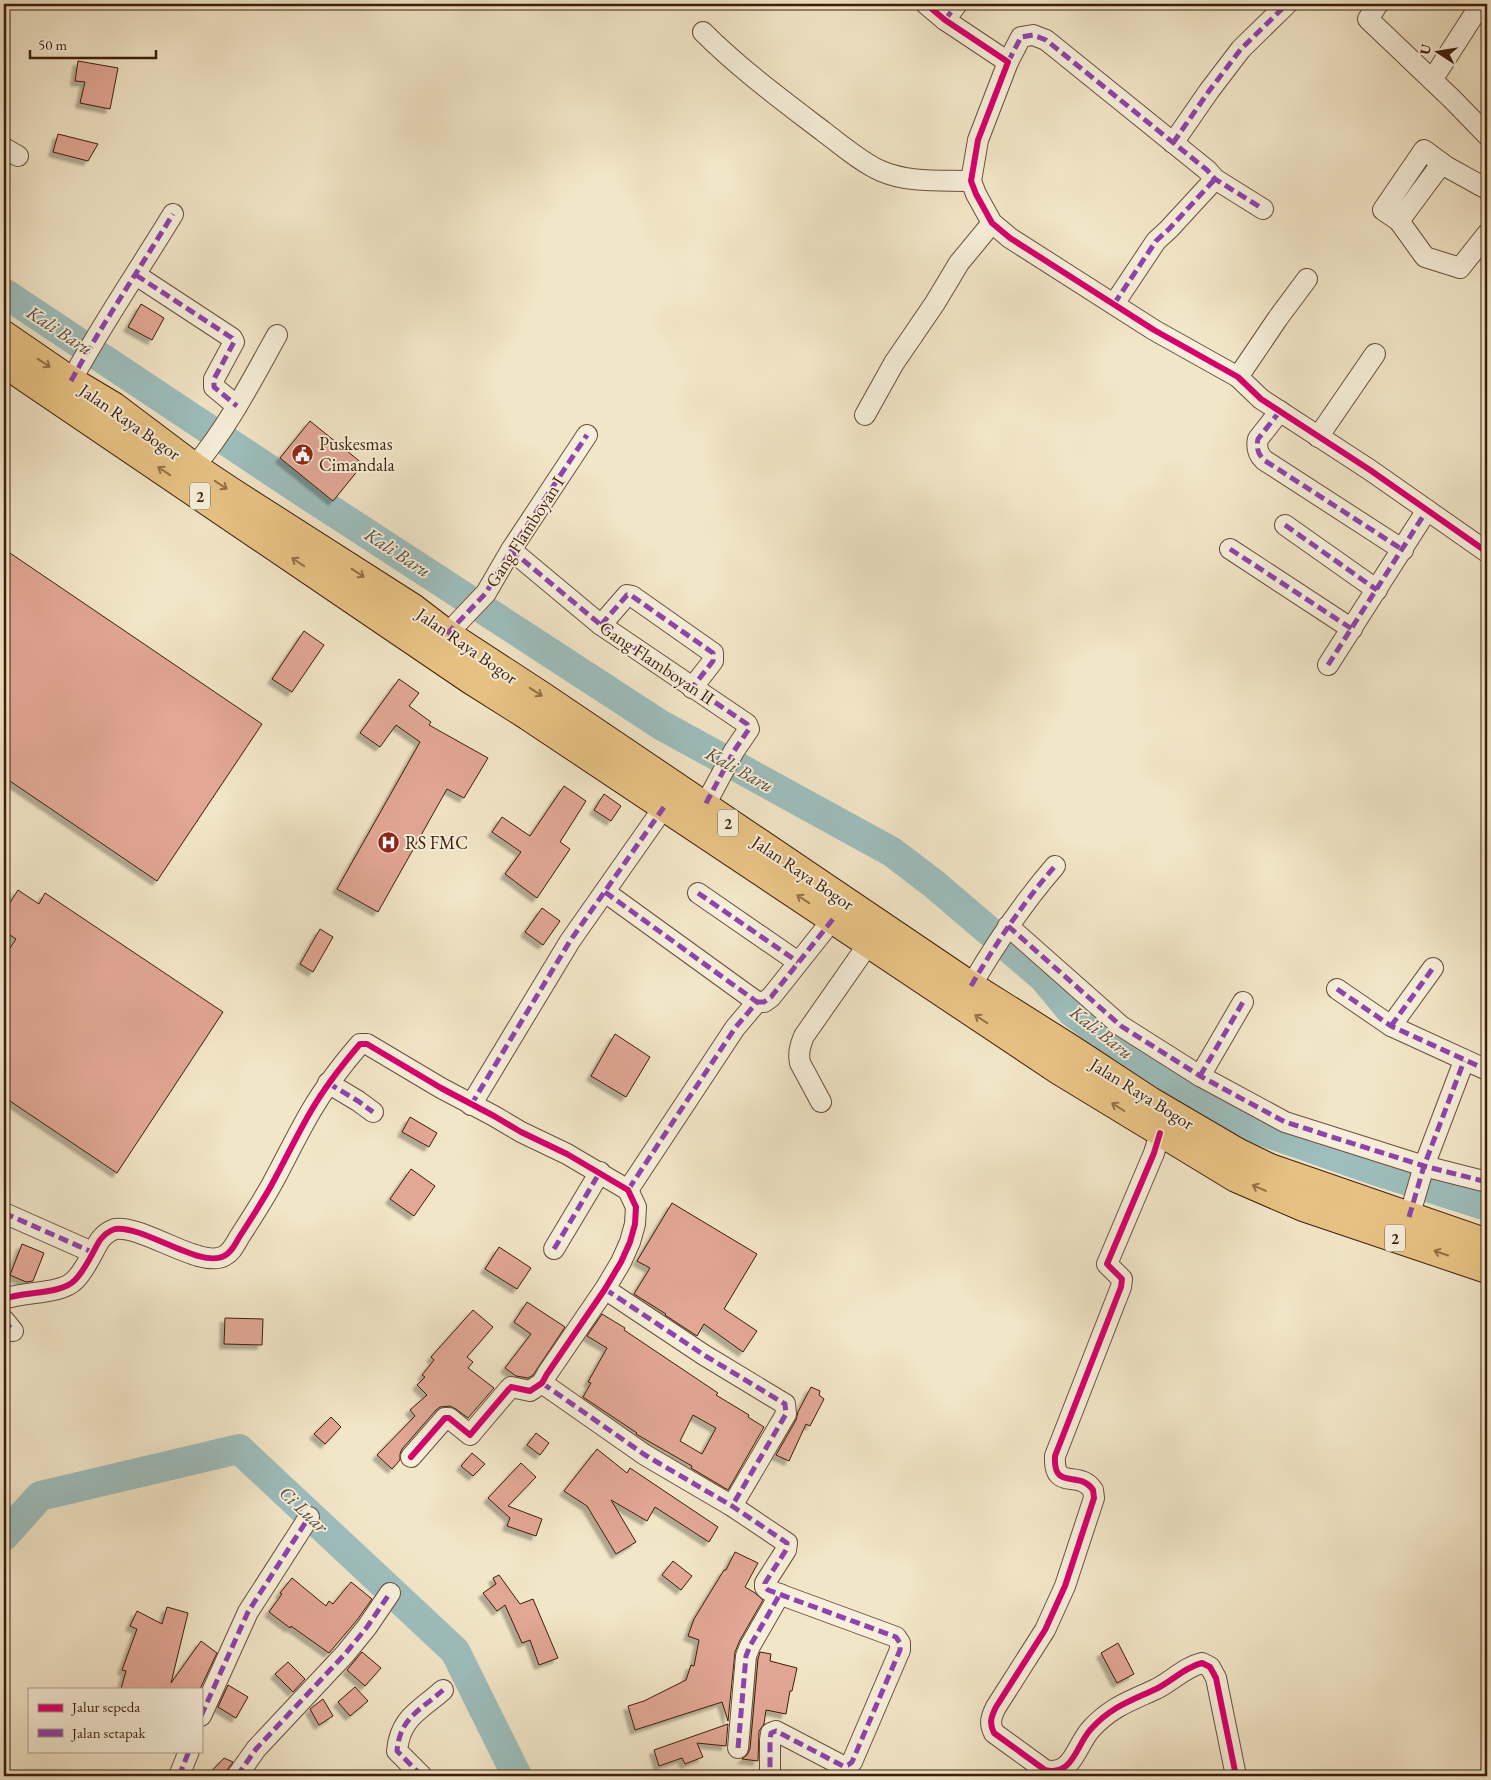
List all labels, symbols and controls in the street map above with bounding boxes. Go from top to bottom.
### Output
scale bar [30,28,156,60]
north arrow [1414,28,1464,78]
text: 50 m [38,35,67,54]
text: U [1415,42,1435,56]
water label: Kali Baru [21,299,97,361]
one-way arrow [37,358,51,368]
street label: Jalan Raya Bogor [74,377,185,465]
place label: Puskesmas Cimandala [319,432,395,476]
public building icon: Puskesmas Cimandala [291,442,315,466]
one-way arrow [157,466,171,476]
street label: Gang Flamboyan I [480,472,569,592]
one-way arrow [214,480,228,490]
road number: 2 [190,482,210,510]
water label: Kali Baru [359,521,435,583]
one-way arrow [292,557,306,567]
one-way arrow [350,568,364,578]
street label: Jalan Raya Bogor [411,601,522,689]
street label: Gang Flamboyan II [595,616,719,710]
one-way arrow [529,687,543,698]
water label: Kali Baru [701,740,778,798]
road number: 2 [718,810,738,836]
street label: Jalan Raya Bogor [746,829,859,915]
hospital icon: RS FMC [377,831,401,855]
place label: RS FMC [405,831,468,854]
one-way arrow [796,894,810,904]
water label: Kali Baru [1064,999,1138,1065]
one-way arrow [975,1013,989,1023]
street label: Jalan Raya Bogor [1084,1051,1199,1135]
one-way arrow [1111,1101,1125,1111]
one-way arrow [1252,1182,1267,1192]
road number: 2 [1385,1224,1405,1252]
one-way arrow [1434,1248,1449,1257]
water label: Ci Luar [274,1480,334,1539]
legend [28,1688,202,1752]
text: Jalur sepeda [70,1697,140,1716]
text: Jalan setapak [70,1723,146,1742]

